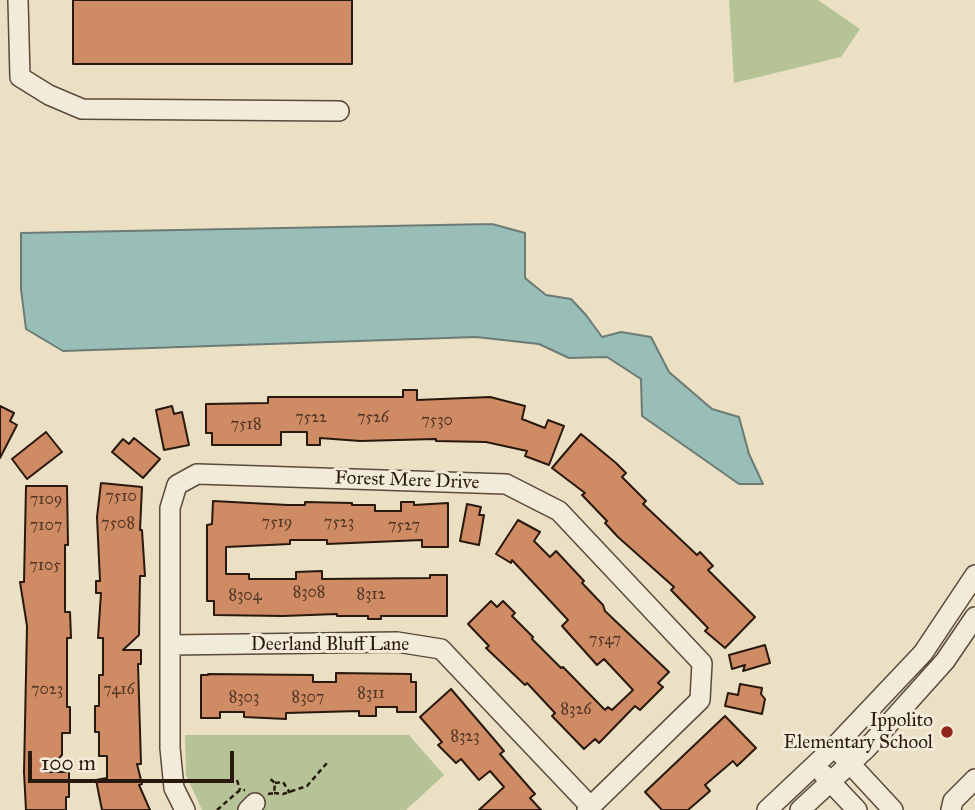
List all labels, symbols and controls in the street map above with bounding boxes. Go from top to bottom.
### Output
house number: 7522 [295,408,327,428]
house number: 7526 [357,408,389,428]
house number: 7530 [421,411,453,431]
house number: 7518 [231,415,261,435]
street label: Forest Mere Drive [334,467,480,495]
house number: 7510 [105,487,137,507]
house number: 7109 [30,490,62,510]
house number: 7519 [262,513,292,533]
house number: 7523 [324,513,354,533]
house number: 7508 [101,514,135,534]
house number: 7107 [30,516,62,536]
house number: 7527 [388,516,420,536]
house number: 7105 [29,556,61,576]
house number: 8308 [293,583,325,603]
house number: 8312 [356,585,386,605]
house number: 8304 [228,586,262,606]
house number: 7547 [589,630,621,650]
street label: Deerland Bluff Lane [251,634,409,656]
house number: 7023 [31,680,63,700]
house number: 7416 [103,680,135,700]
house number: 8311 [357,684,385,704]
house number: 8303 [229,688,259,708]
house number: 8307 [292,688,324,708]
house number: 8326 [561,700,592,720]
place label: Ippolito Elementary School [784,710,933,754]
marker: Ippolito Elementary School [939,724,955,740]
house number: 8323 [450,727,480,747]
scale bar [32,736,238,780]
text: 100 m [41,750,96,776]

